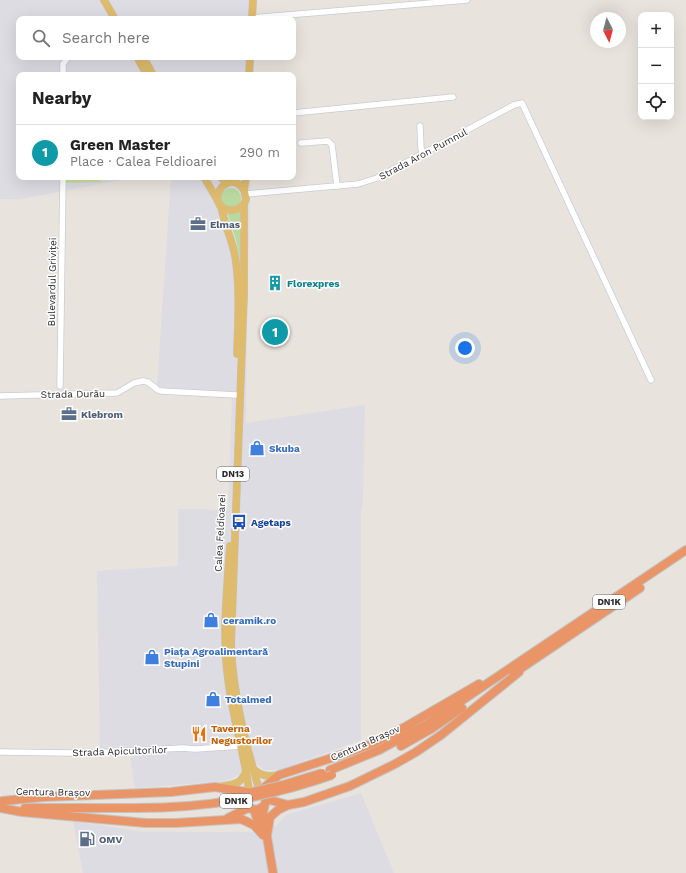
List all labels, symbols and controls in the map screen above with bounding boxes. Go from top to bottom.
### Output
north arrow [590,12,626,48]
map controls [638,12,674,120]
button: + [638,12,674,48]
search box [16,16,296,60]
icon: search [30,27,52,49]
text: Search here [62,29,150,47]
button: − [638,48,674,84]
button: locate [638,84,674,120]
text: Nearby [32,88,91,108]
street label: Strada Aron Pumnul [377,126,469,182]
text: Green Master [70,136,170,154]
text: 1 [42,145,48,160]
text: 290 m [239,145,280,160]
text: Place · Calea Feldioarei [70,154,217,169]
office icon: Elmas [189,215,207,233]
place label: Elmas [210,219,241,230]
street label: Bulevardul Griviței [46,237,58,327]
building icon: Florexpres [266,274,284,292]
place label: Florexpres [287,278,340,289]
pin: 1 [262,317,288,347]
your location [455,338,475,358]
street label: Strada Durău [41,388,105,400]
office icon: Klebrom [60,405,78,423]
place label: Klebrom [81,409,123,420]
shop icon: Skuba [248,439,266,457]
place label: Skuba [269,443,300,454]
road number: DN13 [217,467,249,481]
street label: Calea Feldioarei [212,494,228,572]
bus stop icon: Agetaps [230,513,248,531]
place label: Agetaps [251,517,292,528]
road number: DN1K [593,595,625,609]
shop icon: ceramik.ro [202,611,220,629]
place label: ceramik.ro [223,615,276,626]
place label: Piața Agroalimentară Stupini [164,646,268,669]
shop icon: Piața Agroalimentară Stupini [143,648,161,666]
shop icon: Totalmed [204,690,222,708]
place label: Totalmed [225,694,272,705]
place label: Taverna Negustorilor [211,723,273,746]
street label: Centura Brașov [329,723,402,763]
restaurant icon: Taverna Negustorilor [190,725,208,743]
street label: Strada Apicultorilor [72,744,168,758]
street label: Centura Brașov [16,786,91,798]
road number: DN1K [220,794,252,808]
fuel station icon: OMV [78,830,96,848]
place label: OMV [99,834,122,845]

